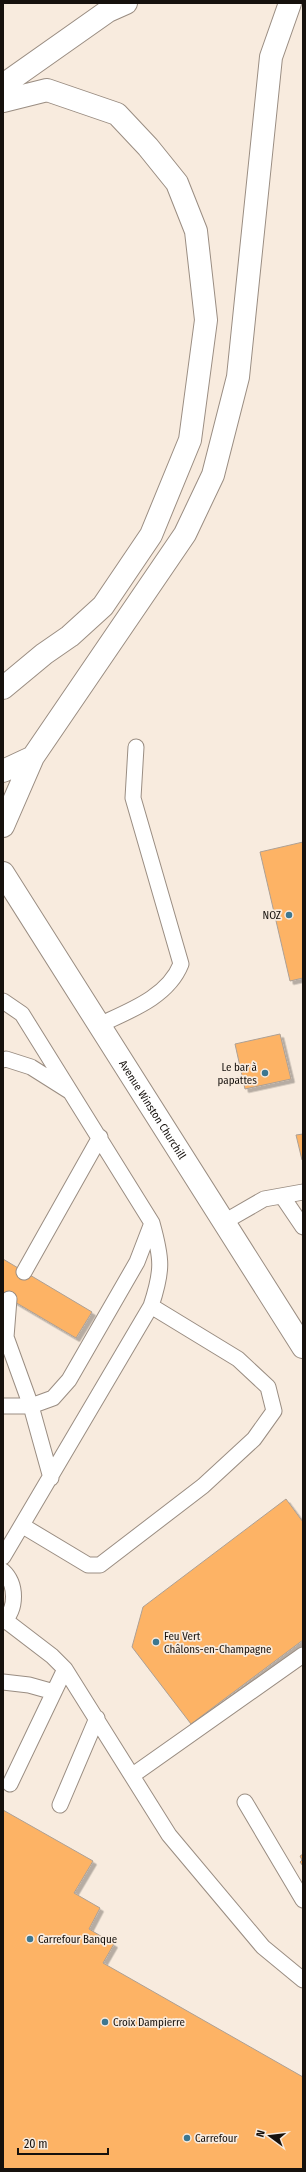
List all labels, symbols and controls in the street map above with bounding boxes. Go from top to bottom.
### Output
place label: NOZ [262,909,281,922]
marker: NOZ [284,910,294,920]
street label: Avenue Winston Churchill [116,1058,189,1162]
place label: Le bar à papattes [218,1061,257,1087]
marker: Le bar à papattes [260,1068,270,1078]
place label: Feu Vert Châlons-en-Champagne [164,1630,271,1656]
marker: Feu Vert Châlons-en-Champagne [151,1637,161,1647]
place label: Carrefour Banque [38,1933,117,1946]
marker: Carrefour Banque [25,1934,35,1944]
place label: Croix Dampierre [113,2016,185,2029]
marker: Croix Dampierre [100,2017,110,2027]
north arrow [250,2116,290,2156]
text: N [254,2129,268,2138]
scale bar [18,2130,108,2156]
place label: Carrefour [195,2132,237,2145]
marker: Carrefour [182,2133,192,2143]
text: 20 m [24,2137,48,2151]

